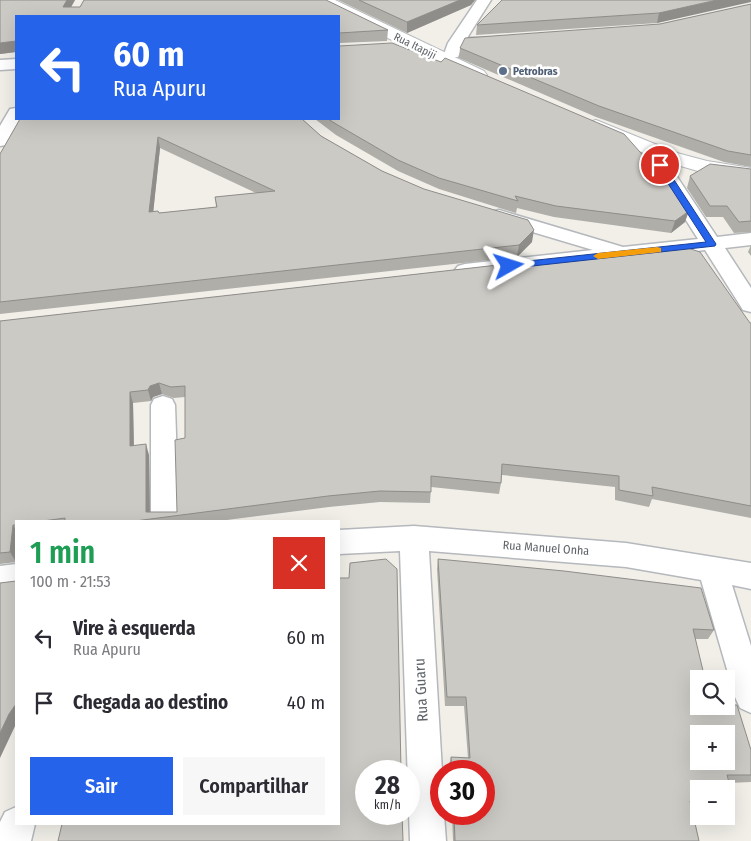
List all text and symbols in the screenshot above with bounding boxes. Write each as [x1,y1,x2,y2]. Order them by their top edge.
street label: Rua Itapiji [392,30,439,62]
text: 60 m [113,33,184,75]
icon: left [30,35,95,100]
marker: Petrobras [497,65,509,77]
place label: Petrobras [513,65,558,78]
text: Rua Apuru [113,75,206,102]
pin [639,144,681,186]
icon: arrive [646,151,674,179]
position arrow [482,239,534,291]
text: 1 min [30,535,95,571]
button: close [273,537,325,589]
street label: Rua Manuel Onha [502,538,590,558]
text: 100 m · 21:53 [30,572,111,591]
text: Vire à esquerda [73,617,195,640]
icon: left [30,624,58,652]
text: 60 m [287,626,325,649]
text: Rua Apuru [73,640,141,659]
street label: Rua Guaru [410,658,432,722]
map controls [690,670,735,825]
button: search [690,670,735,715]
icon: arrive [30,689,58,717]
text: Chegada ao destino [73,691,228,714]
text: 40 m [287,691,325,714]
button: + [690,725,735,770]
button: Sair [30,757,173,815]
button: Compartilhar [183,757,325,815]
speed limit sign: 30 [430,760,495,825]
text: 28 [375,771,400,801]
button: − [690,780,735,825]
text: km/h [374,798,401,812]

